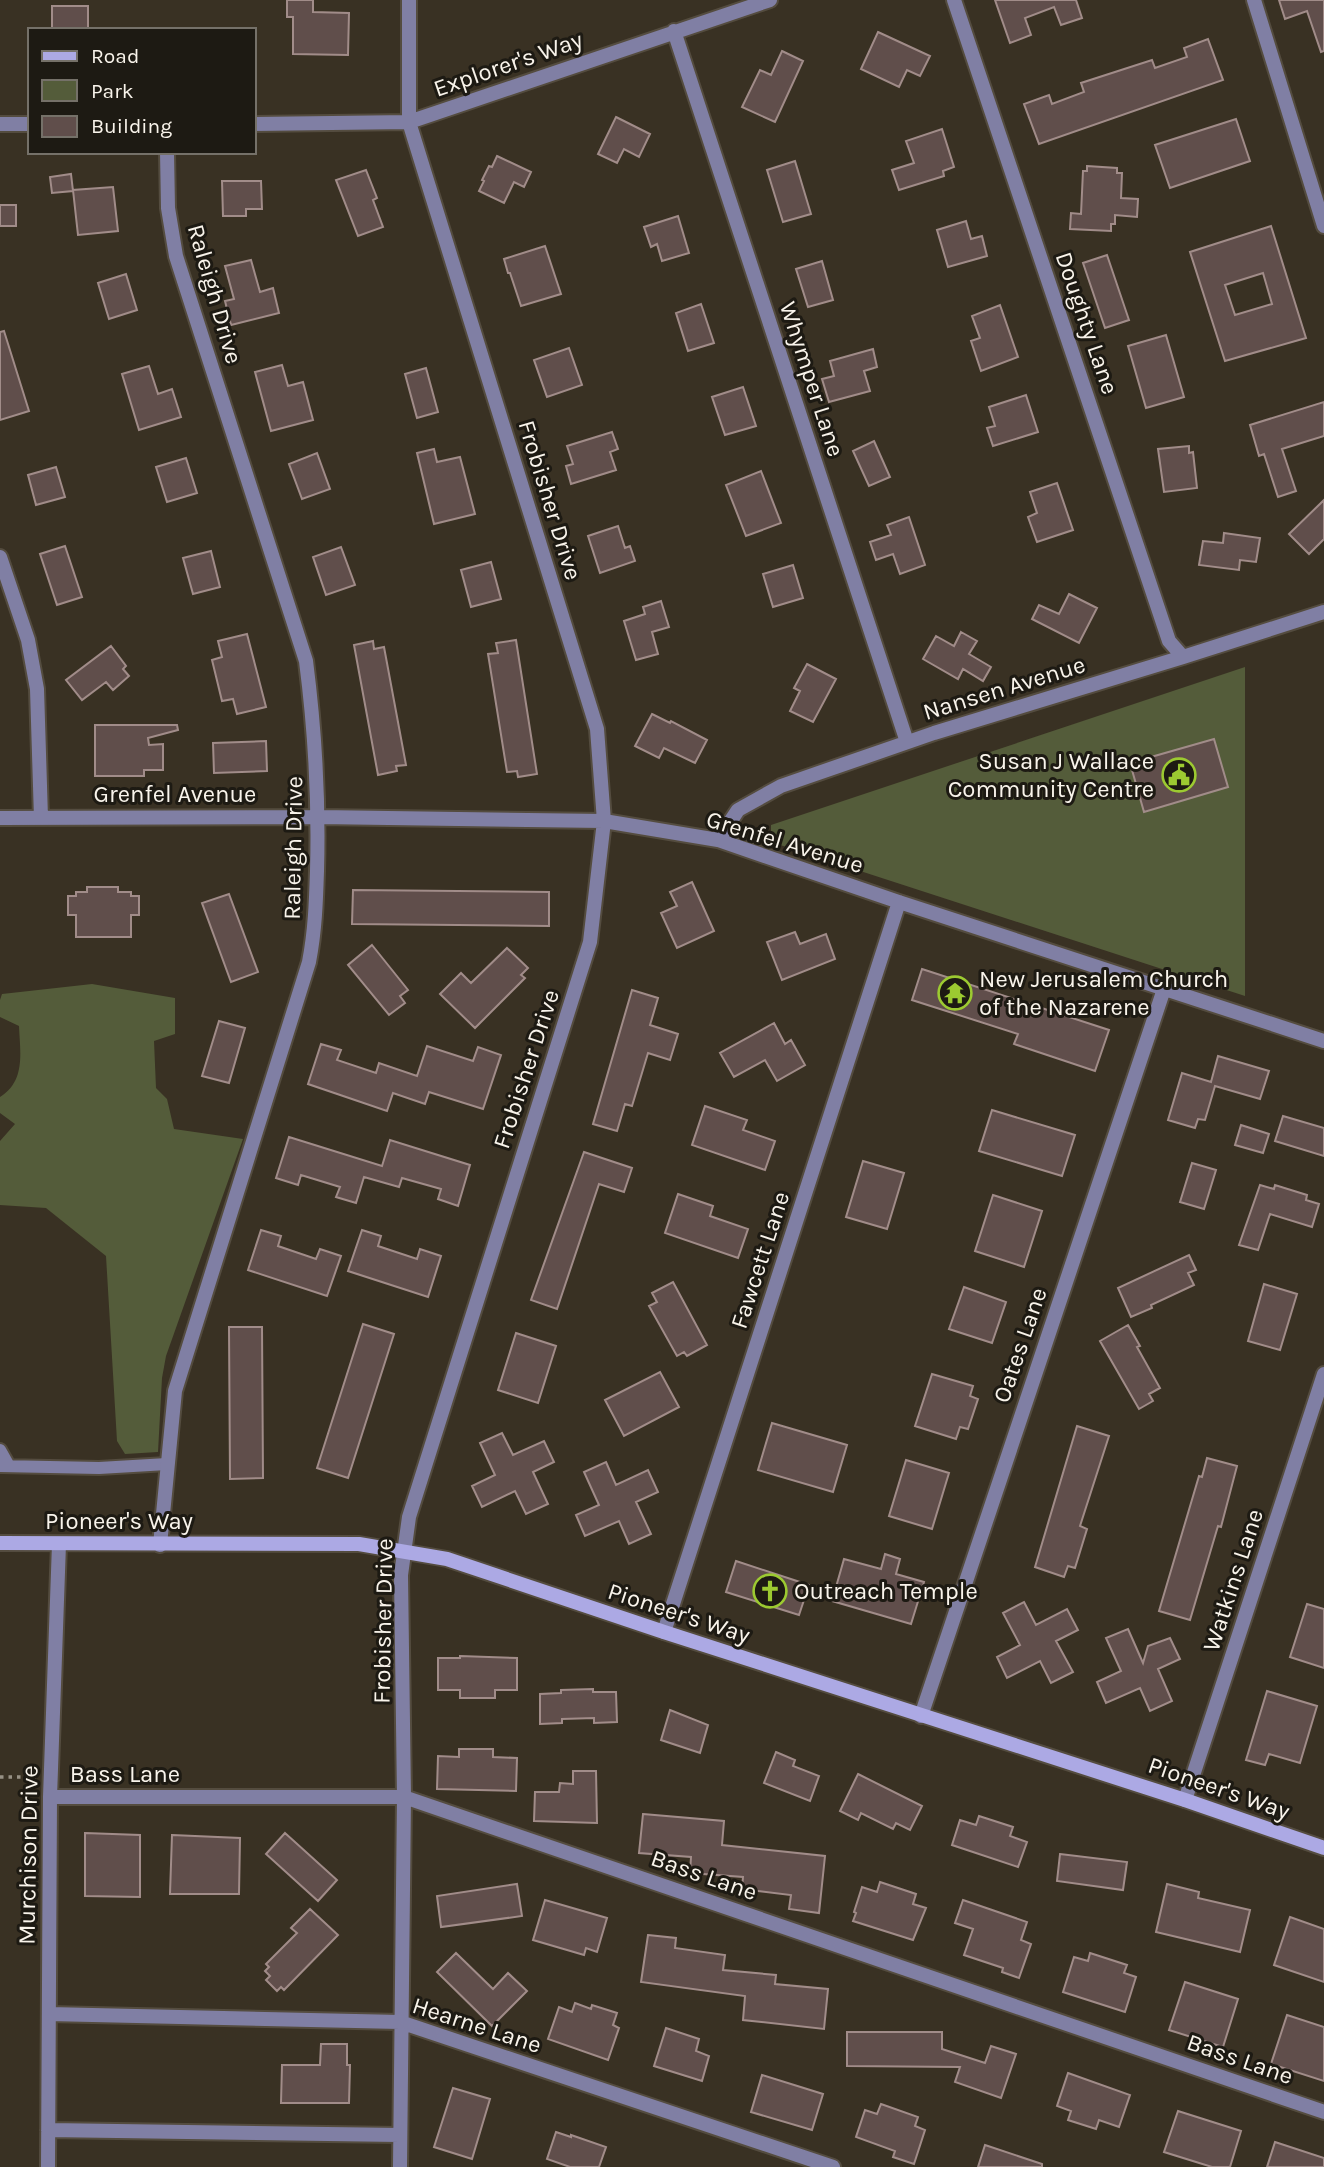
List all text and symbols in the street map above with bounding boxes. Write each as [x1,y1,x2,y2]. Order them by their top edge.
street label: Explorer's Way [430,25,586,103]
legend [28,28,256,154]
text: Road [91,44,139,68]
text: Park [91,79,134,103]
text: Building [91,114,172,138]
street label: Raleigh Drive [182,221,248,367]
street label: Doughty Lane [1050,248,1124,398]
street label: Whymper Lane [774,298,850,460]
street label: Frobisher Drive [512,417,588,583]
street label: Nansen Avenue [919,650,1089,726]
place label: Susan J Wallace Community Centre [948,747,1154,803]
public building icon: Susan J Wallace Community Centre [1160,756,1198,794]
street label: Raleigh Drive [278,776,308,920]
street label: Grenfel Avenue [94,780,256,808]
street label: Grenfel Avenue [703,805,867,879]
place label: New Jerusalem Church of the Nazarene [979,965,1228,1021]
temple icon: New Jerusalem Church of the Nazarene [936,974,974,1012]
street label: Frobisher Drive [487,986,565,1152]
street label: Fawcett Lane [725,1188,795,1332]
street label: Oates Lane [987,1284,1053,1406]
street label: Watkins Lane [1197,1505,1269,1655]
street label: Pioneer's Way [45,1507,193,1535]
street label: Frobisher Drive [368,1538,398,1704]
church icon: Outreach Temple [751,1572,789,1610]
street label: Pioneer's Way [604,1577,754,1649]
place label: Outreach Temple [794,1577,978,1605]
street label: Pioneer's Way [1144,1751,1294,1825]
street label: Bass Lane [70,1760,180,1788]
street label: Murchison Drive [12,1765,44,1945]
street label: Bass Lane [647,1844,761,1906]
street label: Hearne Lane [409,1991,545,2059]
street label: Bass Lane [1183,2028,1297,2090]

